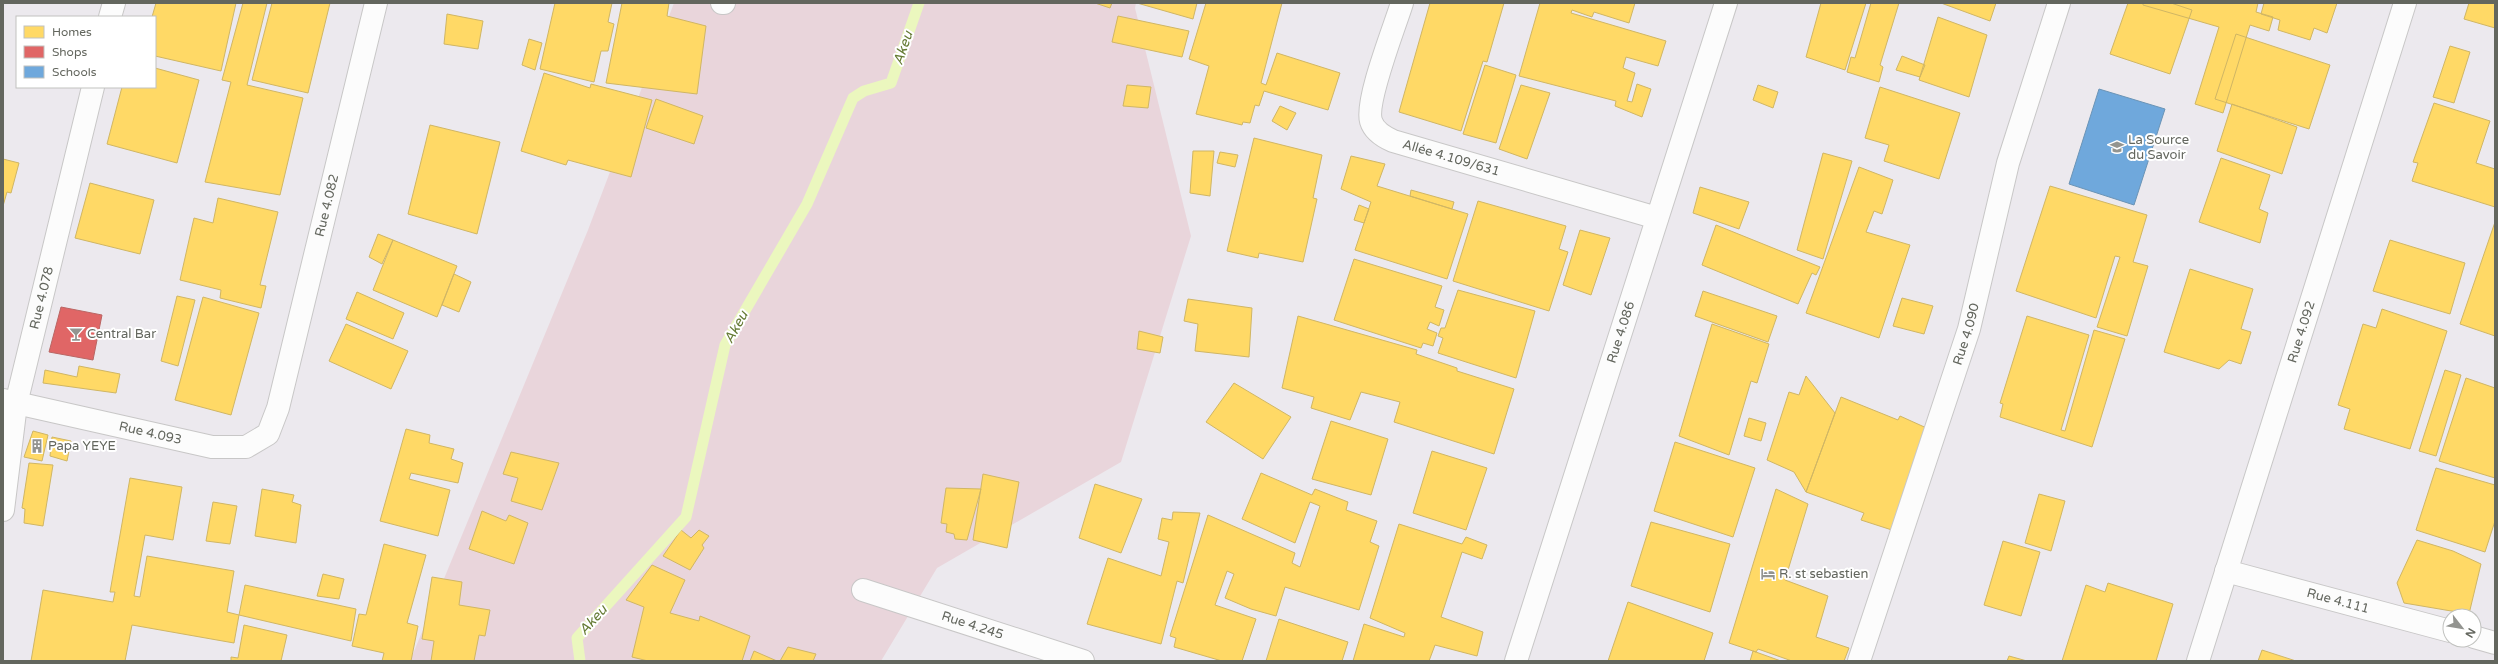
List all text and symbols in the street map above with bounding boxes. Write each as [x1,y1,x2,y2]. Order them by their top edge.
legend [16,16,156,88]
text: Homes [52,25,92,39]
water label: Akeu [889,28,917,67]
text: Shops [52,45,87,59]
text: Schools [52,65,97,79]
place label: La Source du Savoir [2128,132,2189,163]
street label: Allée 4.109/631 [1401,136,1502,180]
school or university icon: La Source du Savoir [2109,139,2125,155]
street label: Rue 4.082 [312,172,342,238]
street label: Rue 4.078 [26,265,57,331]
street label: Rue 4.086 [1604,299,1638,365]
street label: Rue 4.092 [2284,299,2319,365]
street label: Rue 4.090 [1950,302,1983,367]
water label: Akeu [720,307,752,346]
bar icon: Central Bar [68,326,84,342]
place label: Central Bar [87,326,156,342]
street label: Rue 4.093 [117,418,183,448]
building icon: Papa YEYE [29,438,45,454]
place label: Papa YEYE [48,438,116,454]
hotel icon: R. st sebastien [1760,566,1776,582]
place label: R. st sebastien [1779,566,1868,582]
street label: Rue 4.111 [2305,585,2371,617]
water label: Akeu [575,600,612,638]
street label: Rue 4.245 [940,608,1005,643]
north arrow [2442,608,2482,648]
text: N [2462,626,2478,640]

